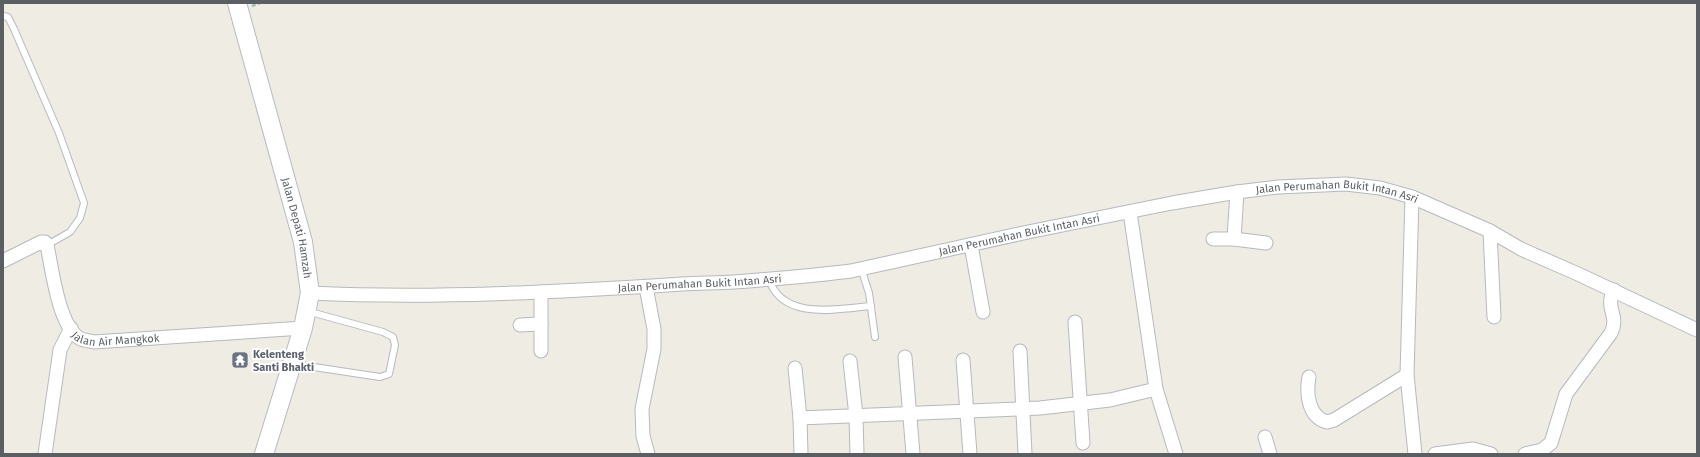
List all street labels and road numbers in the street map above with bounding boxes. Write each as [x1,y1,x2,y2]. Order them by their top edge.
street label: Jalan Depati Hamzah [279,176,314,279]
street label: Jalan Perumahan Bukit Intan Asri [1255,177,1420,205]
street label: Jalan Perumahan Bukit Intan Asri [937,211,1101,258]
street label: Jalan Perumahan Bukit Intan Asri [617,272,782,294]
street label: Jalan Air Mangkok [69,328,160,349]

